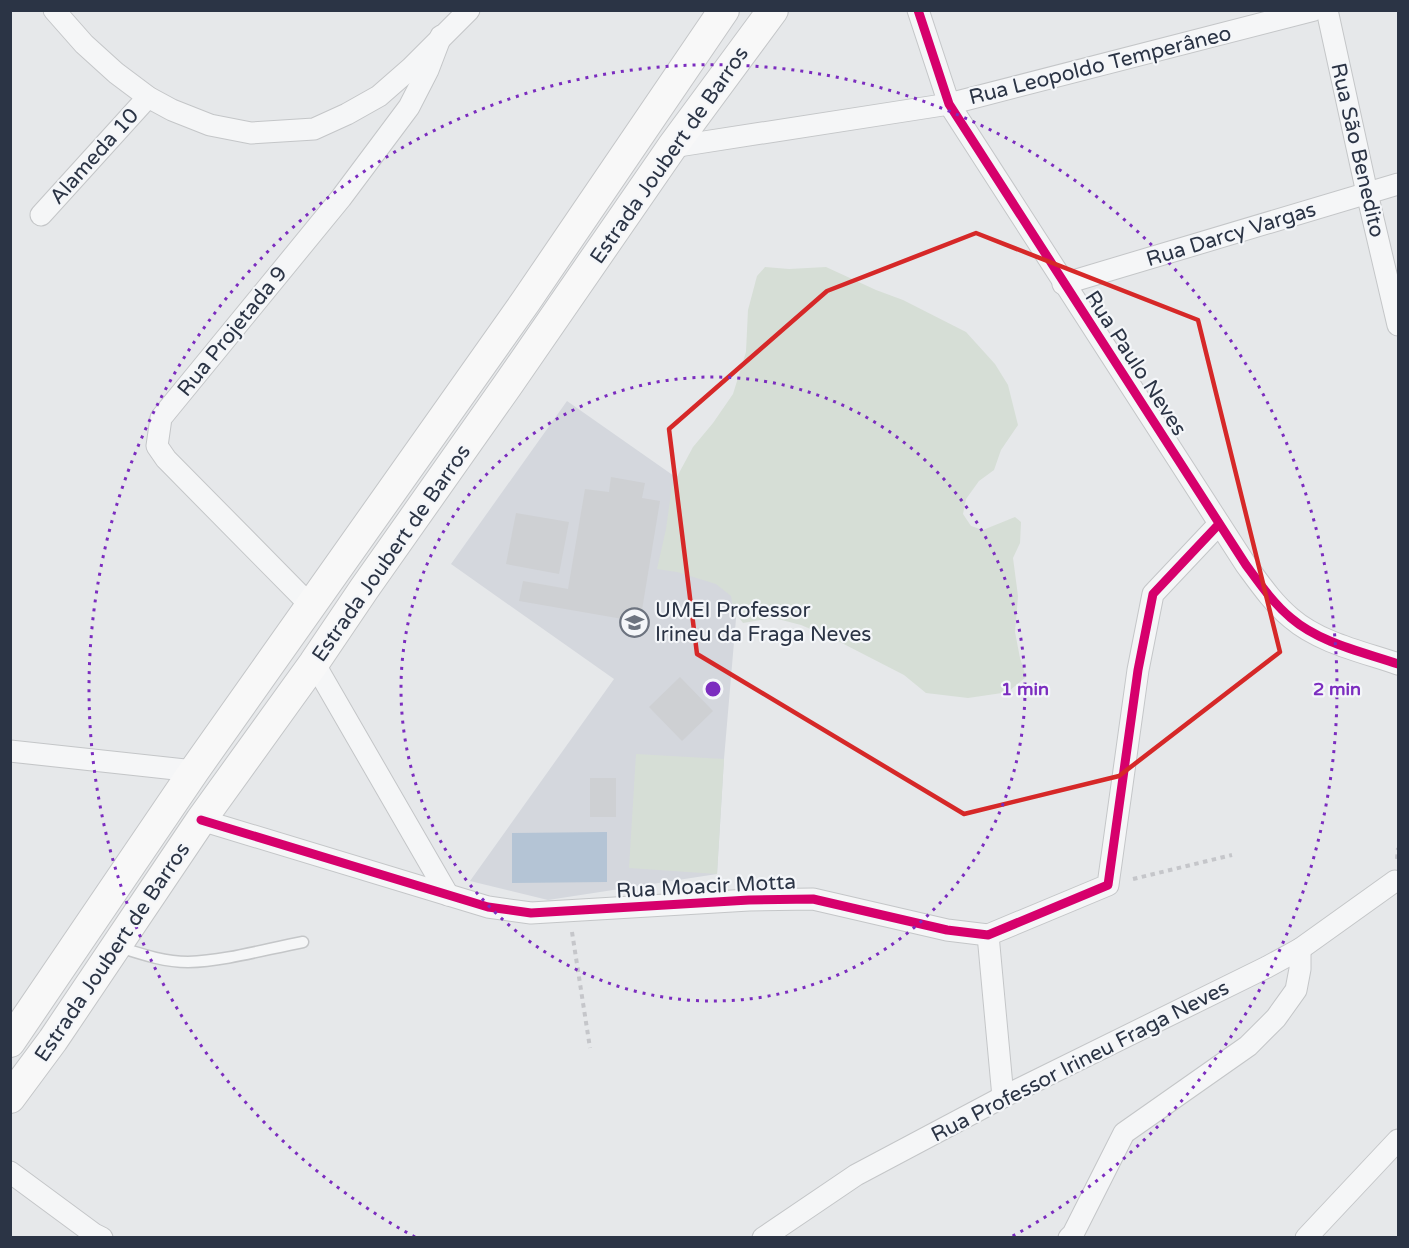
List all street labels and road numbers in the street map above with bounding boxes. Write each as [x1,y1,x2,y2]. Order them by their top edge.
street label: Rua Leopoldo Temperâneo [966,21,1234,110]
street label: Estrada Joubert de Barros [585,42,754,269]
street label: Rua São Benedito [1325,61,1390,240]
street label: Alameda 10 [45,103,144,210]
street label: Rua Darcy Vargas [1143,197,1319,272]
street label: Rua Projetada 9 [172,261,293,401]
street label: Rua Paulo Neves [1079,286,1192,440]
street label: Estrada Joubert de Barros [307,440,476,667]
street label: Estrada Joubert de Barros [30,838,195,1067]
street label: Rua Moacir Motta [615,869,797,904]
street label: Rua Professor Irineu Fraga Neves [927,975,1233,1148]

